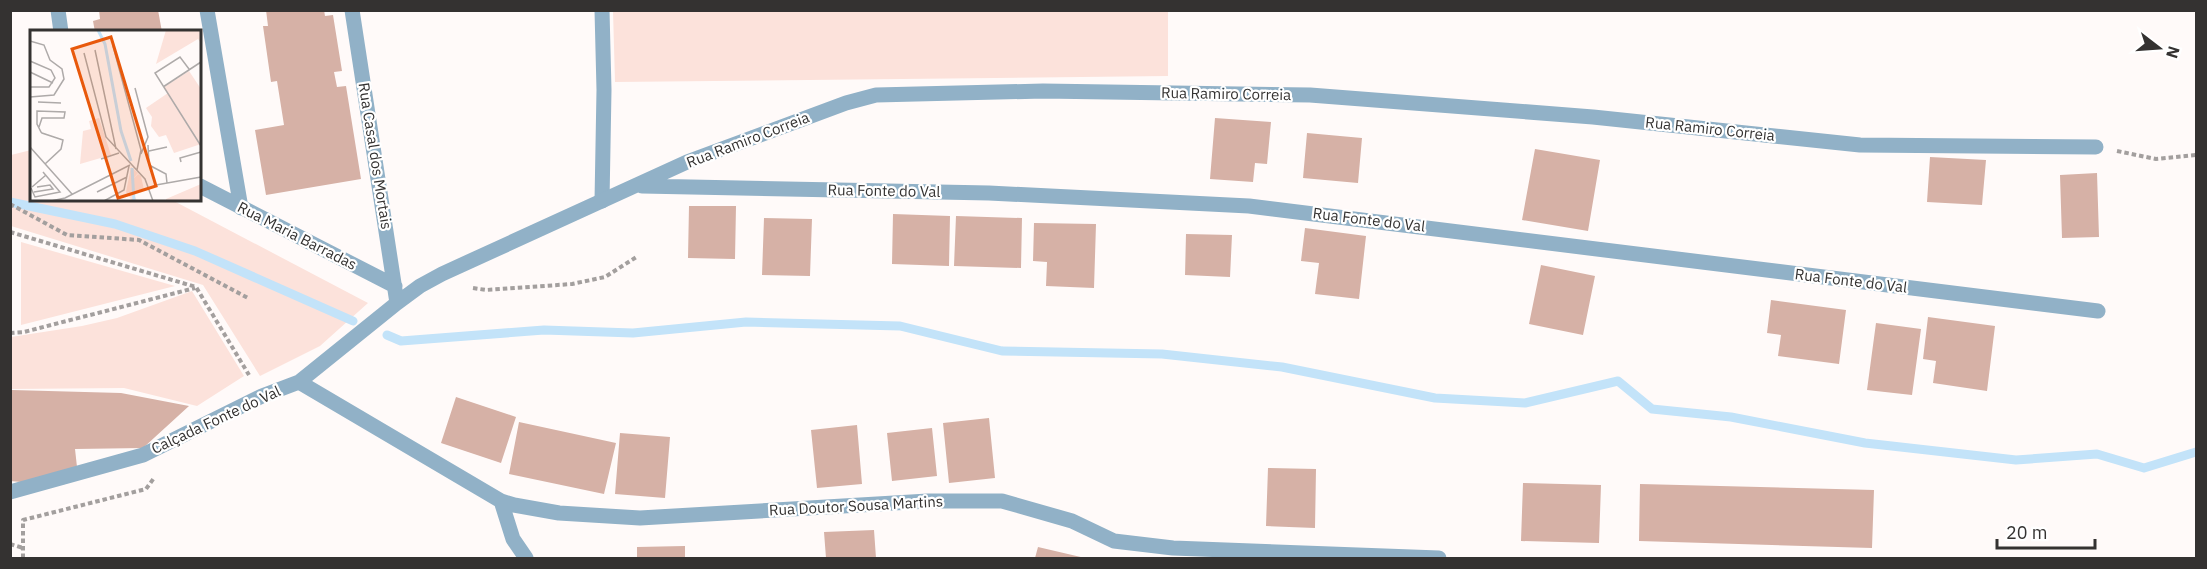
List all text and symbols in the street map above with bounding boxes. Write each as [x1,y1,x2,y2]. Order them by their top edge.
north arrow [2129,18,2189,78]
inset map [30,30,201,201]
text: N [2162,44,2185,61]
street label: Rua Casal dos Mortais [355,81,396,231]
street label: Rua Ramiro Correia [1161,83,1291,104]
street label: Rua Ramiro Correia [684,107,812,172]
street label: Rua Ramiro Correia [1644,112,1776,145]
street label: Rua Fonte do Val [827,180,941,201]
street label: Rua Maria Barradas [234,197,360,274]
street label: Rua Fonte do Val [1312,203,1426,236]
street label: Rua Fonte do Val [1794,264,1908,297]
street label: Calçada Fonte do Val [148,381,283,458]
street label: Rua Doutor Sousa Martins [768,491,944,520]
scale bar [1997,512,2094,550]
text: 20 m [2006,521,2048,544]

